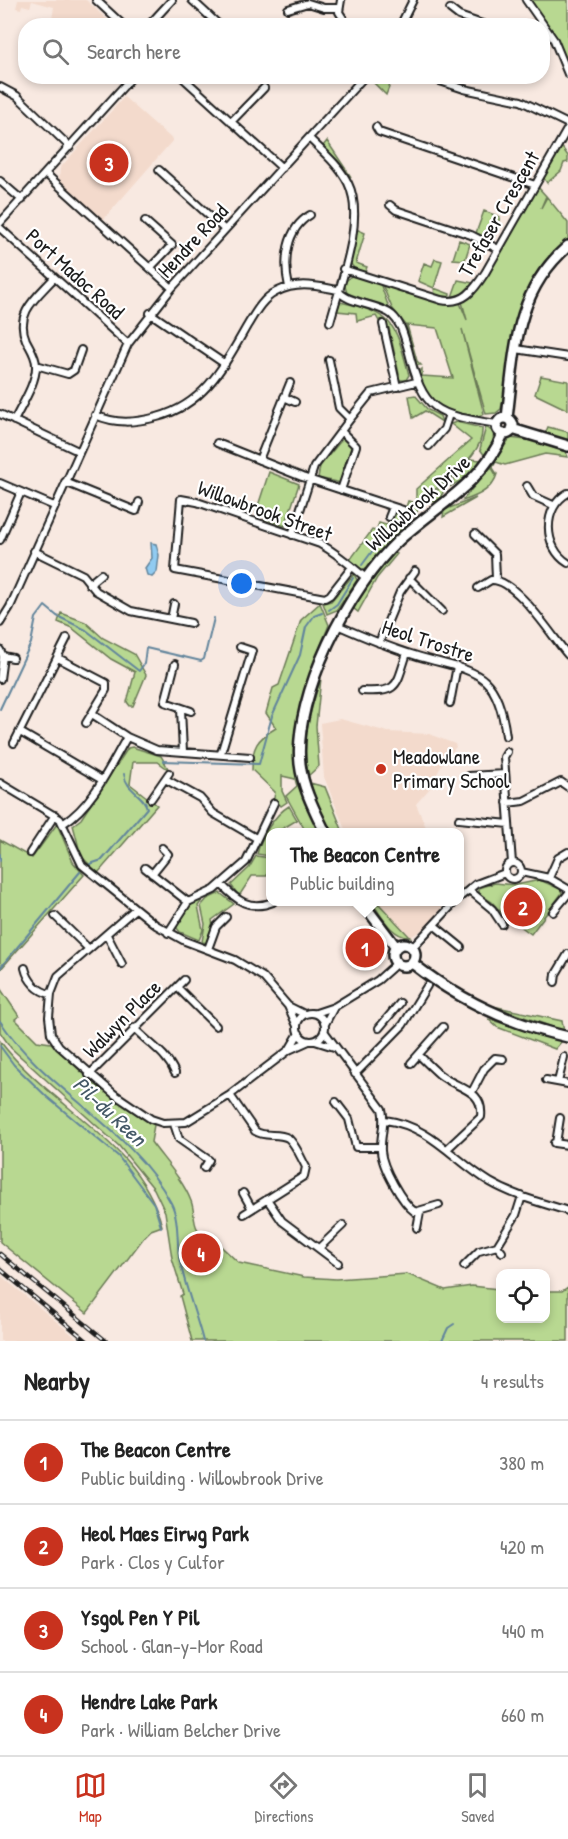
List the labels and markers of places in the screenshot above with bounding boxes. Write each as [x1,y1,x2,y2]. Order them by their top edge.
pin: 3 [90,140,128,186]
place label: Meadowlane Primary School [393,742,510,795]
marker: Meadowlane Primary School [374,762,388,776]
pin: 2 [504,884,542,930]
pin: 1 [346,926,385,970]
pin: 4 [182,1230,220,1276]

